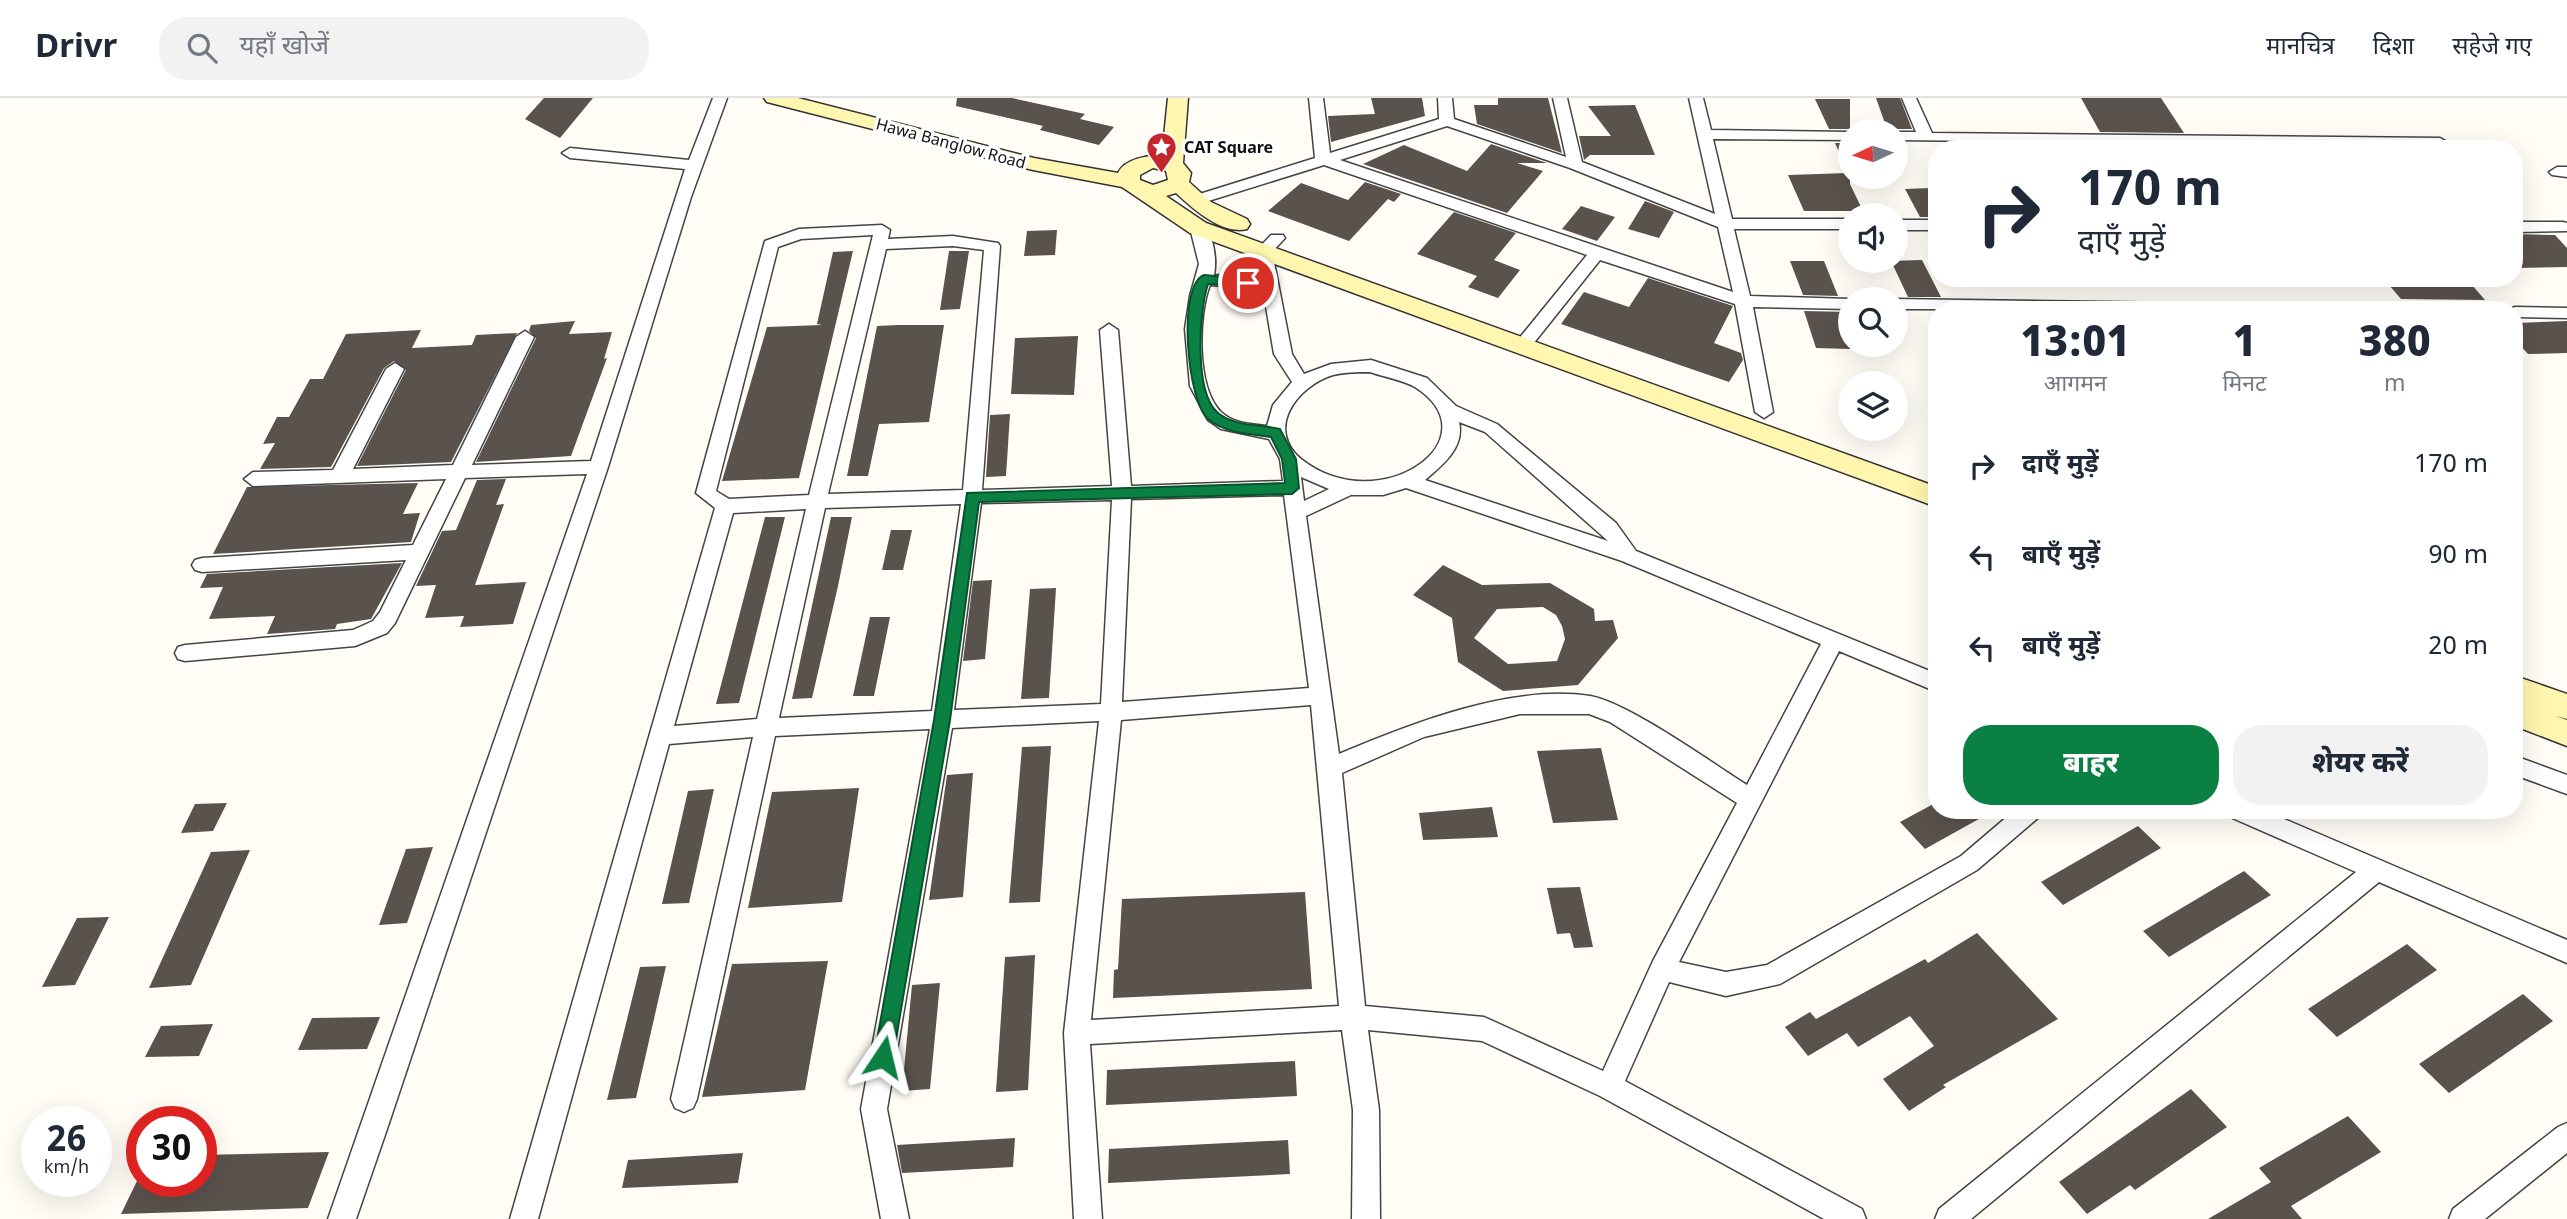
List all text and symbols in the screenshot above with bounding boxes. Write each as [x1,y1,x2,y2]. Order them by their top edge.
search box [159,17,649,80]
text: Drivr [35,27,117,70]
icon: search [183,29,221,67]
text: यहाँ खोजें [239,31,329,65]
text: मानचित्र [2266,32,2335,64]
text: दिशा [2373,32,2414,64]
text: सहेजे गए [2452,32,2532,64]
street label: Hawa Banglow Road [873,115,1028,176]
north arrow [1838,119,1908,189]
map controls [1838,119,1908,441]
place icon: CAT Square [1144,130,1178,174]
place label: CAT Square [1184,139,1273,160]
text: 170 m [2078,161,2222,225]
icon: right [1963,168,2054,259]
button: sound [1838,203,1908,273]
text: दाएँ मुड़ें [2078,223,2166,265]
pin [1218,253,1278,313]
icon: arrive [1229,264,1267,302]
button: search [1838,287,1908,357]
text: 13:01 [2020,318,2130,373]
text: 1 [2233,318,2257,373]
text: 380 [2359,318,2431,373]
text: आगमन [2044,370,2107,400]
text: मिनट [2223,370,2267,400]
text: m [2384,370,2406,400]
button: layers [1838,371,1908,441]
icon: right [1963,447,2001,485]
text: दाएँ मुड़ें [2022,449,2099,483]
text: 170 m [2414,449,2488,483]
icon: left [1963,538,2001,576]
text: बाएँ मुड़ें [2022,540,2100,574]
text: 90 m [2428,540,2488,574]
icon: left [1963,629,2001,667]
text: बाएँ मुड़ें [2022,631,2100,665]
text: 20 m [2428,631,2488,665]
button: बाहर [1963,725,2219,805]
button: शेयर करें [2233,725,2488,805]
position arrow [846,1020,920,1094]
speed limit sign: 30 [126,1106,217,1197]
text: 26 [47,1120,86,1165]
text: km/h [44,1157,89,1180]

